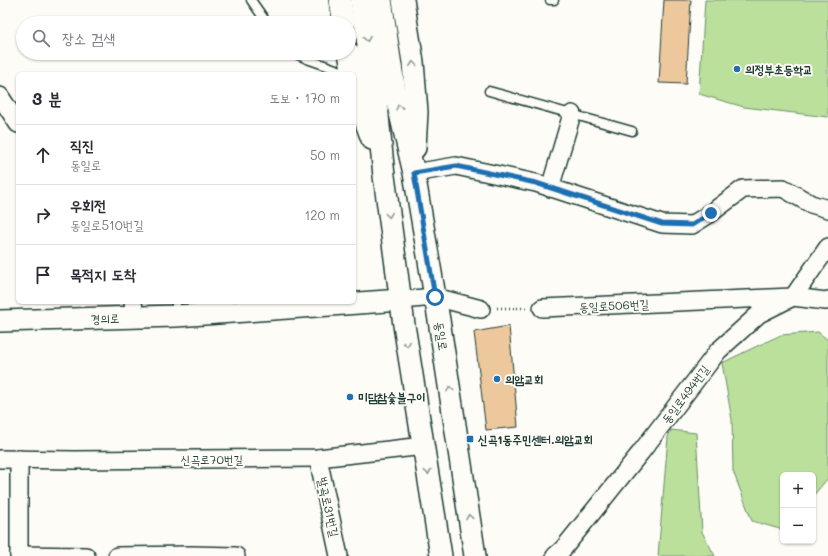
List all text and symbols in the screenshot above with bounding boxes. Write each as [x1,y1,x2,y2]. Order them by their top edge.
search box [16,16,356,60]
icon: search [30,27,52,49]
text: 장소 검색 [62,28,115,48]
one-way arrow [362,35,371,42]
one-way arrow [409,61,418,67]
place label: 의정부초등학교 [745,61,813,77]
marker: 의정부초등학교 [732,64,742,74]
text: 3 분 [32,87,62,109]
text: 도보 · 170 m [270,89,340,106]
one-way arrow [395,104,403,111]
text: 직진 [70,135,94,155]
icon: ahead [32,144,54,166]
text: 50 m [310,146,340,163]
text: 동일로 [70,156,101,173]
text: 우회전 [70,195,106,215]
icon: right [32,204,54,226]
route end [702,204,720,222]
text: 120 m [304,206,340,223]
one-way arrow [384,212,393,218]
text: 동일로510번길 [70,216,144,233]
icon: arrive [32,264,54,286]
text: 목적지 도착 [70,264,136,284]
route start [426,288,444,306]
street label: 동일로506번길 [579,295,650,315]
street label: 경의로 [90,309,120,327]
street label: 동일로 [432,320,452,352]
one-way arrow [402,341,411,347]
street label: 동일로494번길 [658,361,712,427]
place label: 의암교회 [505,371,544,387]
marker: 의암교회 [492,374,502,384]
one-way arrow [446,386,455,392]
place label: 미담참숯불구이 [358,389,426,405]
marker: 미담참숯불구이 [345,392,355,402]
place label: 신곡1동주민센터.의암교회 [478,431,593,447]
marker: 신곡1동주민센터.의암교회 [465,434,475,444]
street label: 신곡로70번길 [181,451,244,467]
one-way arrow [423,469,432,475]
map controls [780,472,816,544]
button: + [780,472,816,508]
street label: 발곡로31번길 [315,476,343,539]
button: − [780,508,816,544]
one-way arrow [465,514,474,521]

